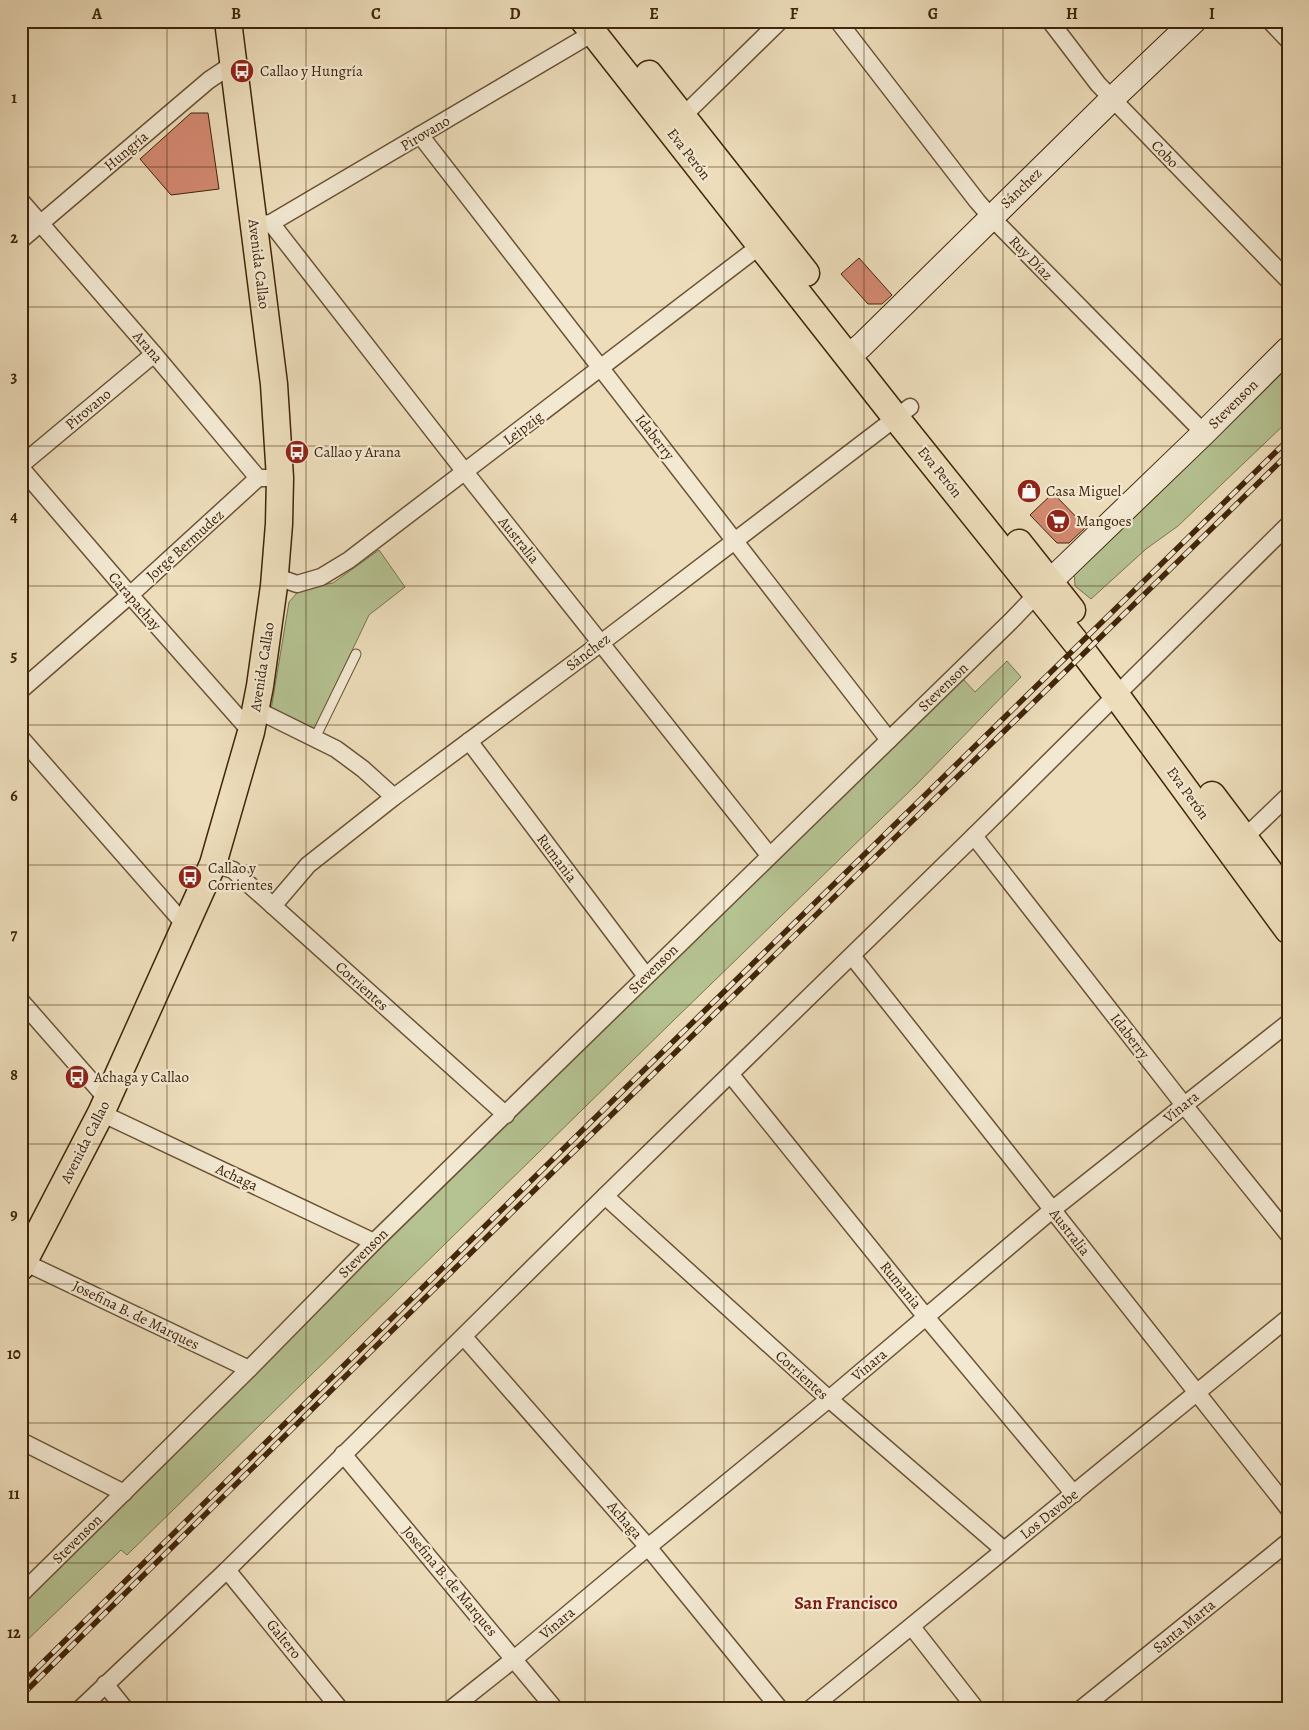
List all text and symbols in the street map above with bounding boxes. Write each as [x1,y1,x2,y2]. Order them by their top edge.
text: A [91,3,103,25]
text: B [231,3,241,25]
text: C [371,3,381,25]
text: D [509,3,521,25]
text: E [649,3,659,25]
text: F [790,3,799,25]
text: G [928,3,938,25]
text: H [1066,3,1078,25]
text: I [1209,3,1215,25]
bus stop icon: Callao y Hungría [229,58,255,84]
place label: Callao y Hungría [260,61,363,81]
text: 1 [11,87,17,109]
street label: Pirovano [397,110,453,156]
street label: Eva Perón [663,124,715,184]
street label: Hungría [100,127,152,175]
street label: Cobo [1147,136,1183,172]
street label: Sánchez [996,163,1046,213]
street label: Avenida Callao [243,217,274,310]
text: 2 [10,227,18,249]
street label: Ruy Díaz [1005,231,1057,285]
street label: Arana [128,326,167,367]
text: 3 [11,366,18,388]
street label: Stevenson [1204,375,1262,433]
street label: Pirovano [61,384,115,434]
street label: Leipzig [499,406,547,450]
street label: Idaberry [631,410,679,464]
bus stop icon: Callao y Arana [284,439,310,465]
place label: Callao y Arana [314,442,401,462]
street label: Eva Perón [913,442,967,502]
shop icon: Casa Miguel [1016,478,1042,504]
place label: Casa Miguel [1046,481,1122,501]
street label: Jorge Bermudez [142,505,228,585]
text: 4 [10,506,18,528]
supermarket icon: Mangoes [1045,508,1071,534]
place label: Mangoes [1076,511,1132,531]
street label: Australia [493,512,544,568]
street label: Carapachay [104,567,166,635]
street label: Avenida Callao [245,621,279,714]
street label: Sánchez [562,629,614,675]
text: 5 [11,645,18,667]
street label: Stevenson [913,658,973,716]
street label: Eva Perón [1162,763,1214,823]
text: 6 [10,785,18,807]
street label: Rumania [532,830,582,886]
place label: Callao y Corrientes [208,858,273,895]
bus stop icon: Callao y Corrientes [177,864,203,890]
text: 7 [11,924,18,946]
street label: Stevenson [624,940,682,998]
street label: Corrientes [331,957,393,1015]
street label: Idaberry [1106,1009,1154,1063]
text: 8 [10,1064,18,1086]
bus stop icon: Achaga y Callao [64,1064,90,1090]
place label: Achaga y Callao [93,1067,189,1087]
street label: Vinara [1158,1086,1203,1128]
street label: Avenida Callao [55,1097,114,1188]
street label: Achaga [212,1158,261,1195]
street label: Australia [1045,1203,1095,1260]
text: 9 [10,1204,18,1226]
street label: Stevenson [334,1224,392,1282]
street label: Rumania [876,1257,926,1313]
street label: Josefina B. de Marques [69,1276,203,1354]
text: 10 [7,1343,21,1365]
street label: Vinara [846,1344,891,1386]
street label: Corrientes [771,1346,833,1404]
text: 11 [8,1483,20,1505]
street label: Los Davobe [1016,1484,1083,1544]
street label: Achaga [602,1496,647,1543]
street label: Stevenson [48,1510,106,1568]
street label: Josefina B. de Marques [398,1521,502,1641]
district label: San Francisco [794,1591,898,1615]
street label: Santa Marta [1149,1595,1219,1657]
street label: Vinara [534,1602,579,1644]
street label: Galtero [262,1615,306,1663]
text: 12 [7,1622,21,1644]

